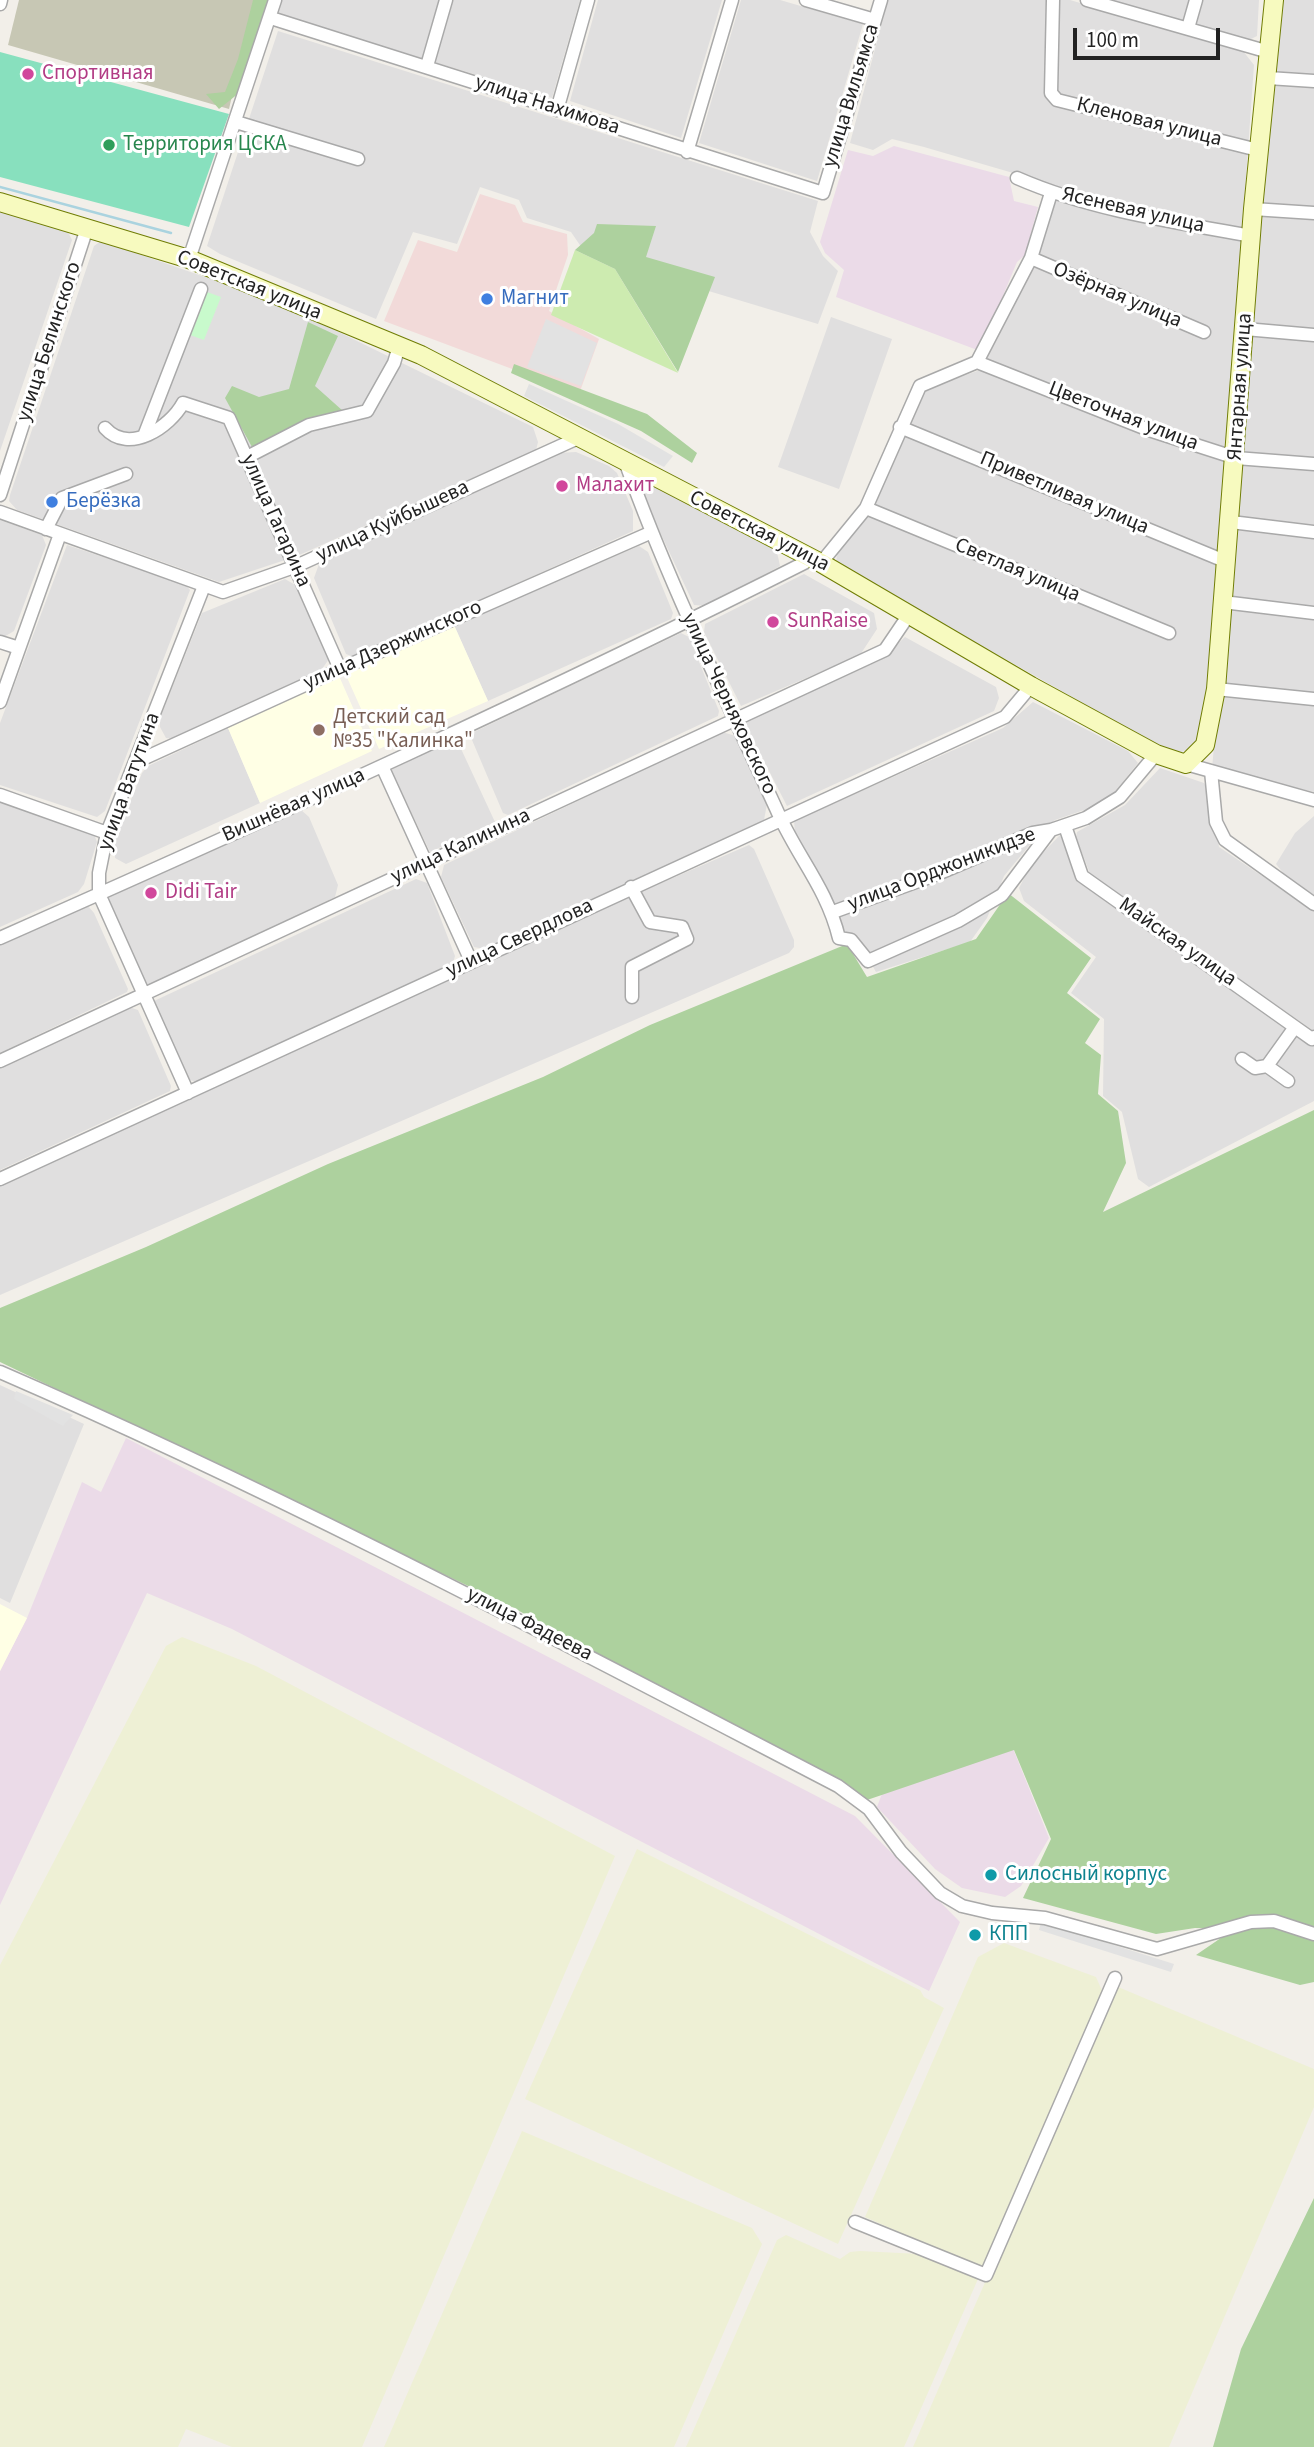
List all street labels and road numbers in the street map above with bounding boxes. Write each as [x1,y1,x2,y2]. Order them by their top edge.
street label: улица Вильямса [818,21,886,171]
street label: улица Нахимова [471,71,623,141]
street label: Кленовая улица [1074,93,1224,153]
street label: Ясеневая улица [1059,182,1207,240]
street label: Советская улица [173,245,325,327]
street label: Озёрная улица [1049,257,1185,335]
street label: улица Белинского [12,259,88,425]
street label: Янтарная улица [1223,312,1259,462]
street label: Цветочная улица [1045,377,1201,457]
street label: Приветливая улица [976,447,1152,541]
street label: улица Гагарина [234,451,316,591]
street label: улица Куйбышева [313,476,473,568]
street label: Советская улица [685,486,833,578]
street label: Светлая улица [951,533,1083,609]
street label: улица Дзержинского [300,595,486,697]
street label: улица Черняховского [675,609,781,799]
street label: улица Ватутина [93,709,167,855]
street label: Вишнёвая улица [219,763,369,849]
street label: улица Калинина [387,804,535,890]
street label: улица Орджоникидзе [845,823,1039,917]
street label: Майская улица [1113,893,1241,993]
street label: улица Свердлова [442,894,598,984]
street label: улица Фадеева [462,1582,596,1668]

